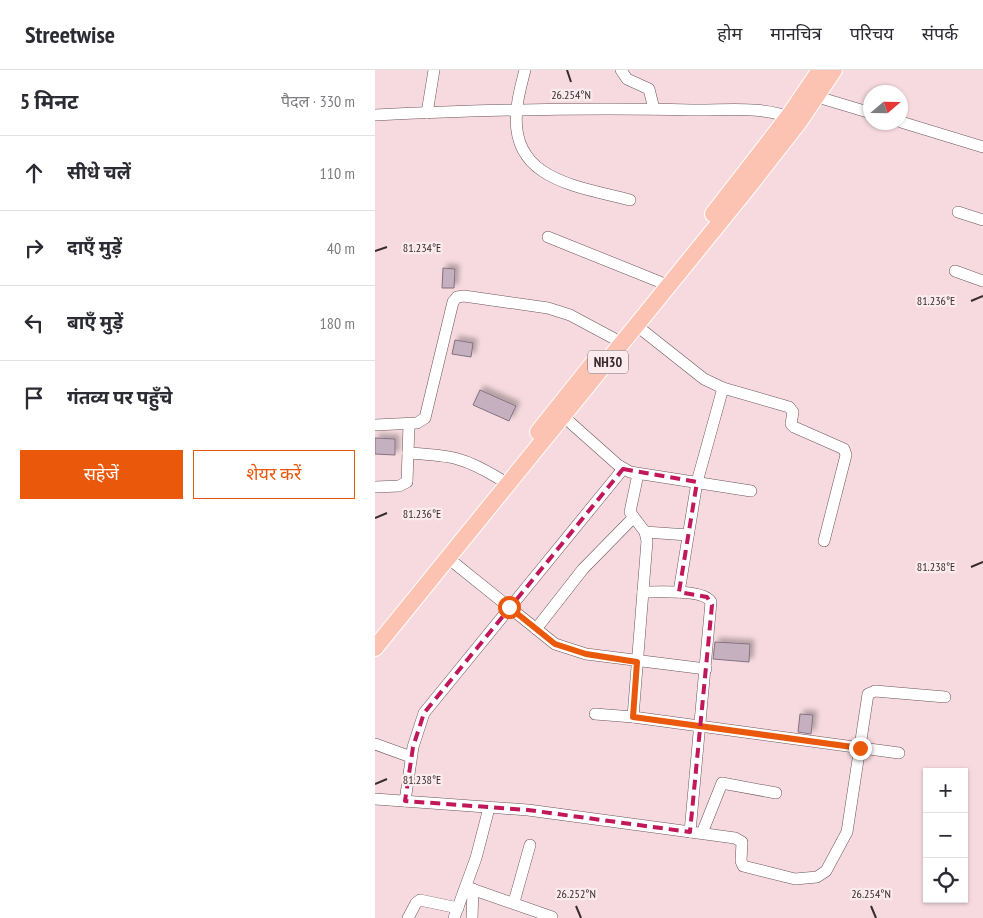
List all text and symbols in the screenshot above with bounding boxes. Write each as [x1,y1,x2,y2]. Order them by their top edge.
text: Streetwise [25,19,115,50]
text: होम [717,22,742,45]
text: मानचित्र [770,22,822,45]
text: परिचय [850,22,894,45]
text: संपर्क [922,22,958,45]
north arrow [863,85,908,130]
text: 26.254°N [551,87,591,102]
text: 5 मिनट [20,88,78,115]
text: पैदल · 330 m [281,91,355,111]
icon: ahead [20,159,48,187]
text: सीधे चलें [67,160,131,184]
text: 110 m [320,163,355,183]
icon: right [20,234,48,262]
text: दाएँ मुड़ें [67,235,122,259]
text: 40 m [327,238,355,258]
text: 81.234°E [403,240,441,255]
text: 81.236°E [917,293,955,308]
icon: left [20,309,48,337]
text: बाएँ मुड़ें [67,310,123,334]
text: 180 m [320,313,355,333]
road number: NH30 [588,350,628,374]
icon: arrive [20,384,48,412]
text: गंतव्य पर पहुँचे [67,385,172,409]
button: सहेजें [20,450,183,499]
button: शेयर करें [193,450,355,499]
text: 81.236°E [403,506,441,521]
text: 81.238°E [917,559,955,574]
route start [498,596,521,619]
route end [849,737,872,760]
map controls [923,768,968,903]
button: + [923,768,968,813]
text: 81.238°E [403,772,441,787]
button: − [923,813,968,858]
button: locate [923,858,968,903]
text: 26.252°N [556,886,596,901]
text: 26.254°N [851,886,891,901]

